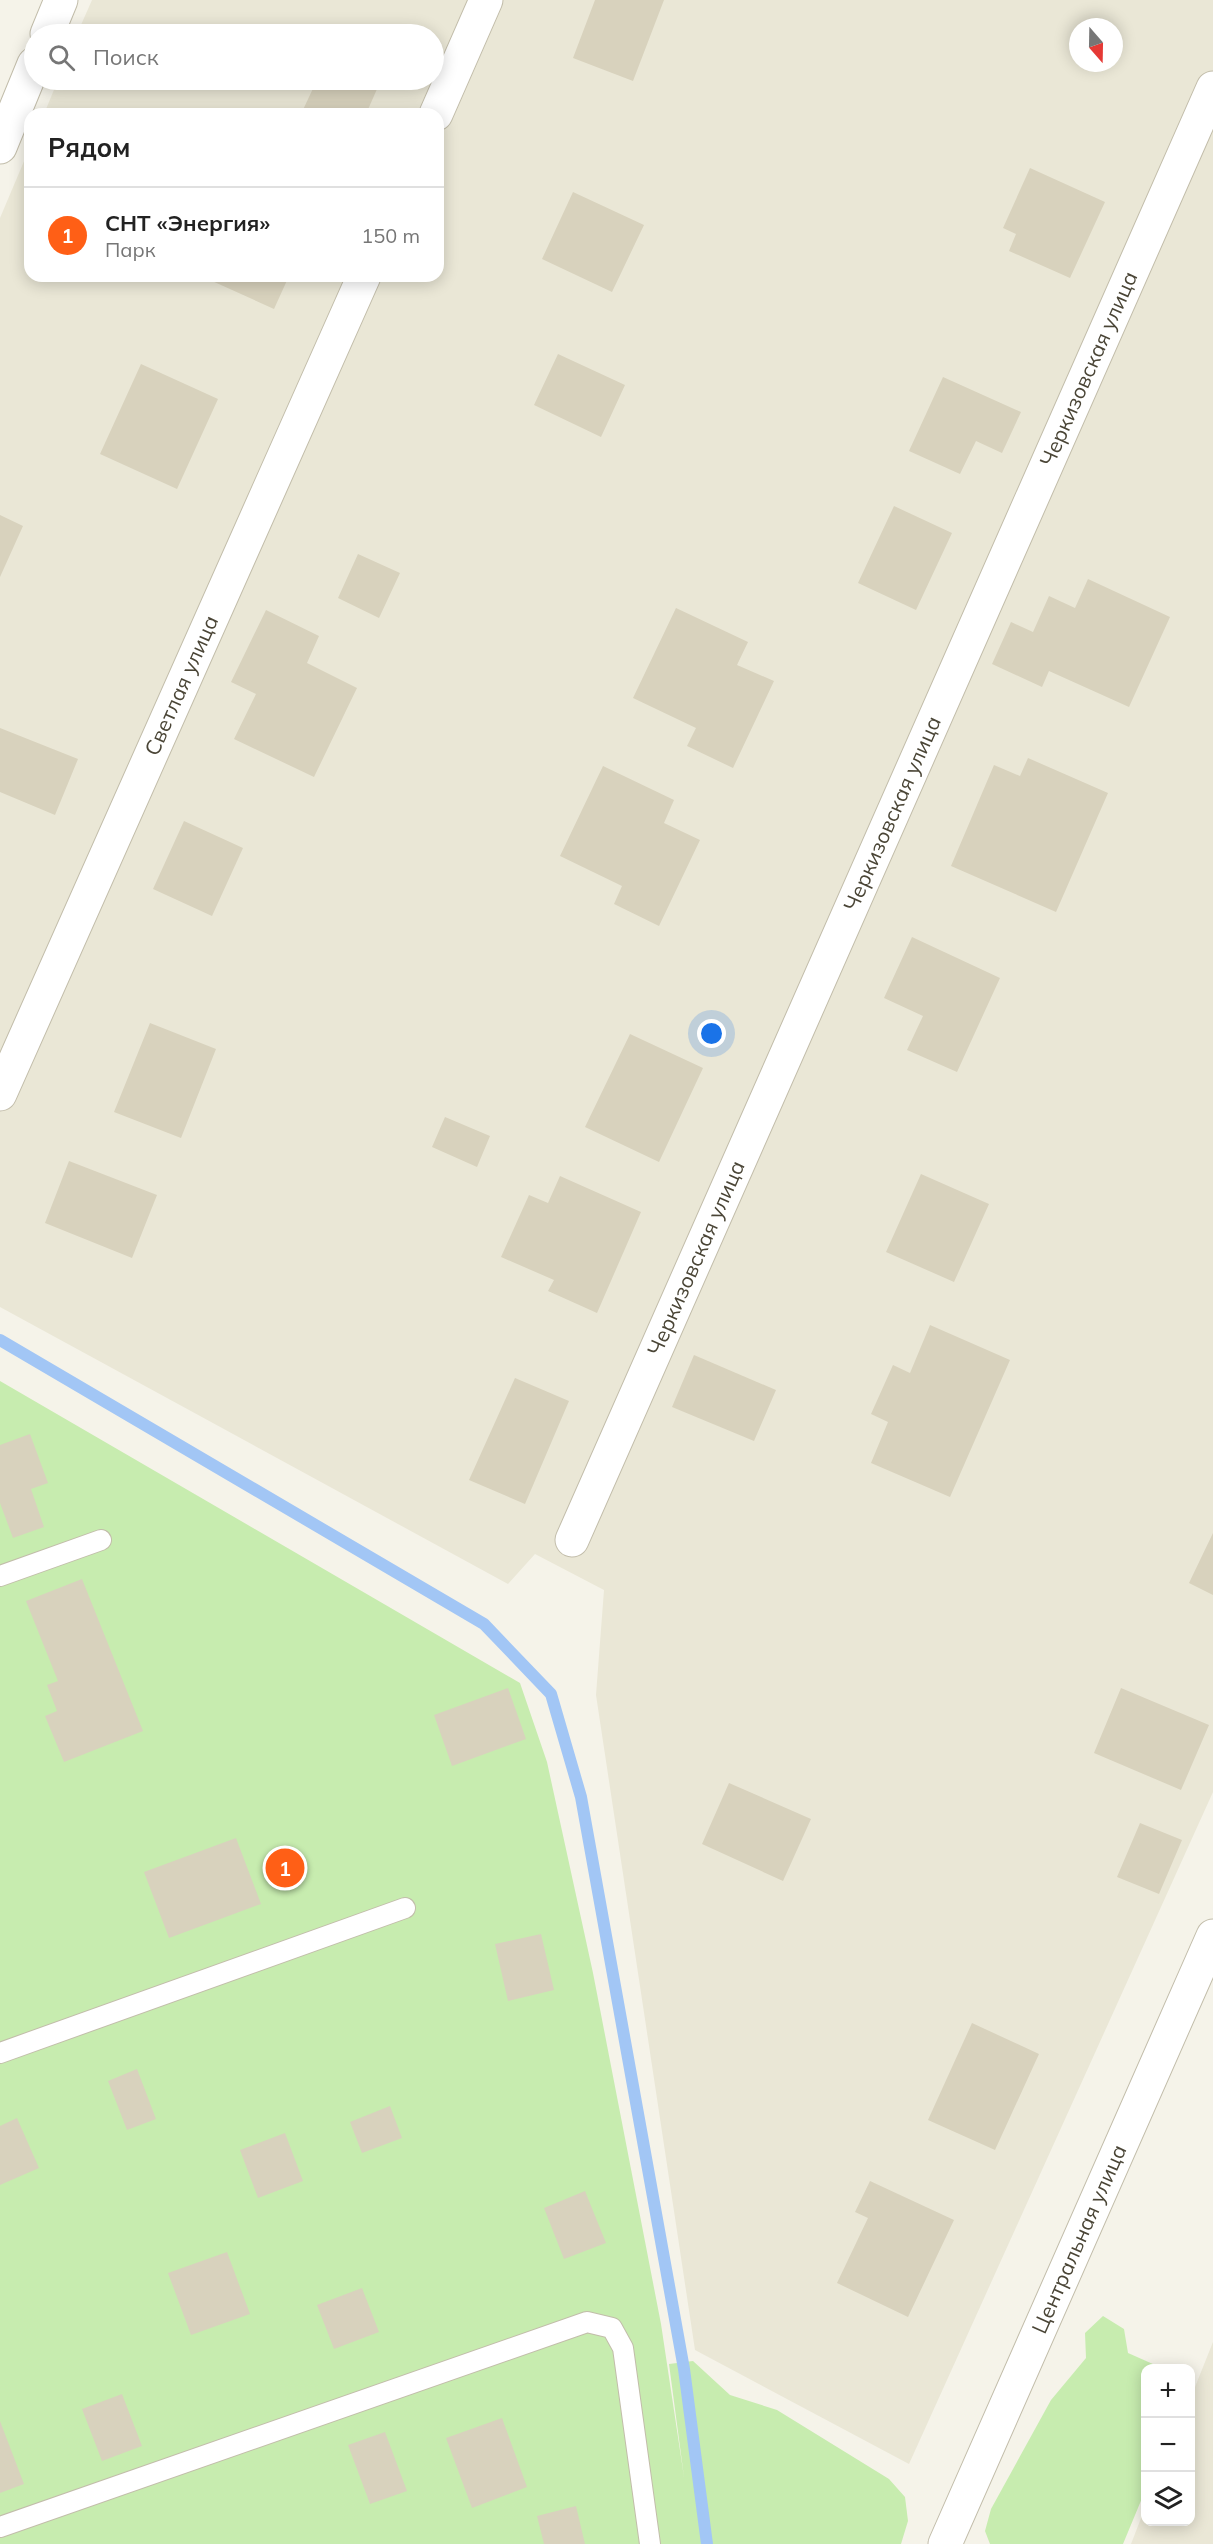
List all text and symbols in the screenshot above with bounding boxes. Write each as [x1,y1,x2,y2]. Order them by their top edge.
north arrow [1069,18,1123,72]
search box [24,24,444,90]
icon: search [45,41,78,74]
text: Поиск [93,43,159,71]
text: Рядом [48,131,131,164]
text: СНТ «Энергия» [105,209,270,237]
text: 1 [62,223,74,248]
text: 150 m [361,223,420,248]
text: Парк [105,237,155,262]
street label: Черкизовская улица [1034,267,1142,470]
street label: Светлая улица [138,611,223,759]
street label: Черкизовская улица [837,712,946,915]
your location [697,1019,726,1048]
street label: Черкизовская улица [641,1156,750,1359]
pin: 1 [266,1846,304,1890]
street label: Центральная улица [1025,2140,1131,2337]
map controls [1141,2364,1195,2526]
button: + [1141,2364,1195,2418]
button: − [1141,2418,1195,2472]
button: layers [1141,2472,1195,2526]

